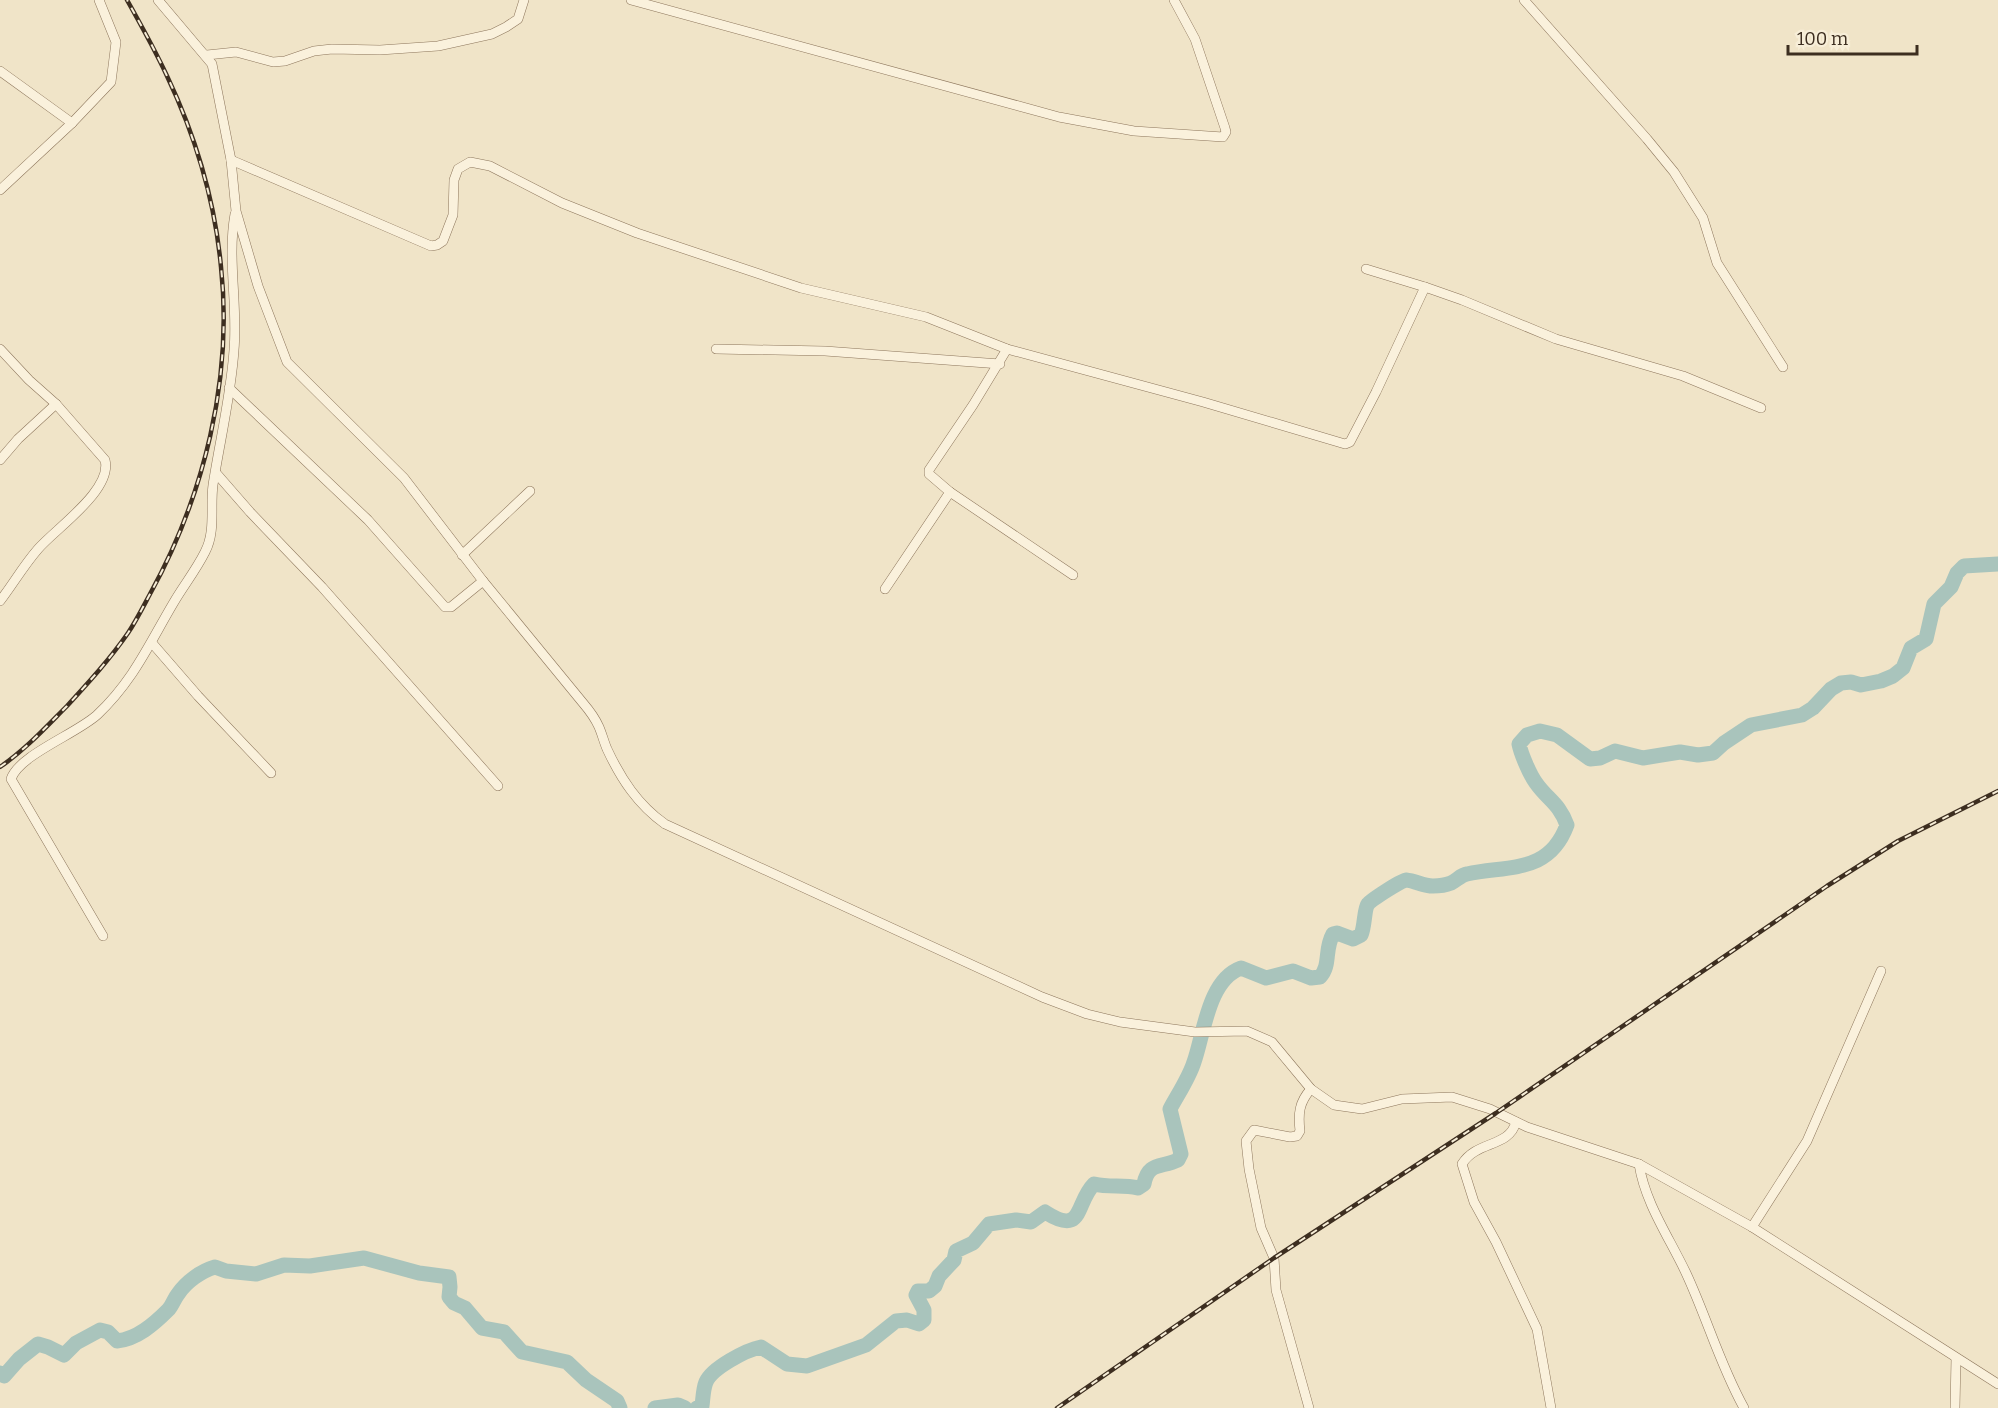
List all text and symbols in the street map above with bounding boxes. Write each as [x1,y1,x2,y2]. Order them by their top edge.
scale bar [1788,18,1917,56]
text: 100 m [1797,28,1848,50]

